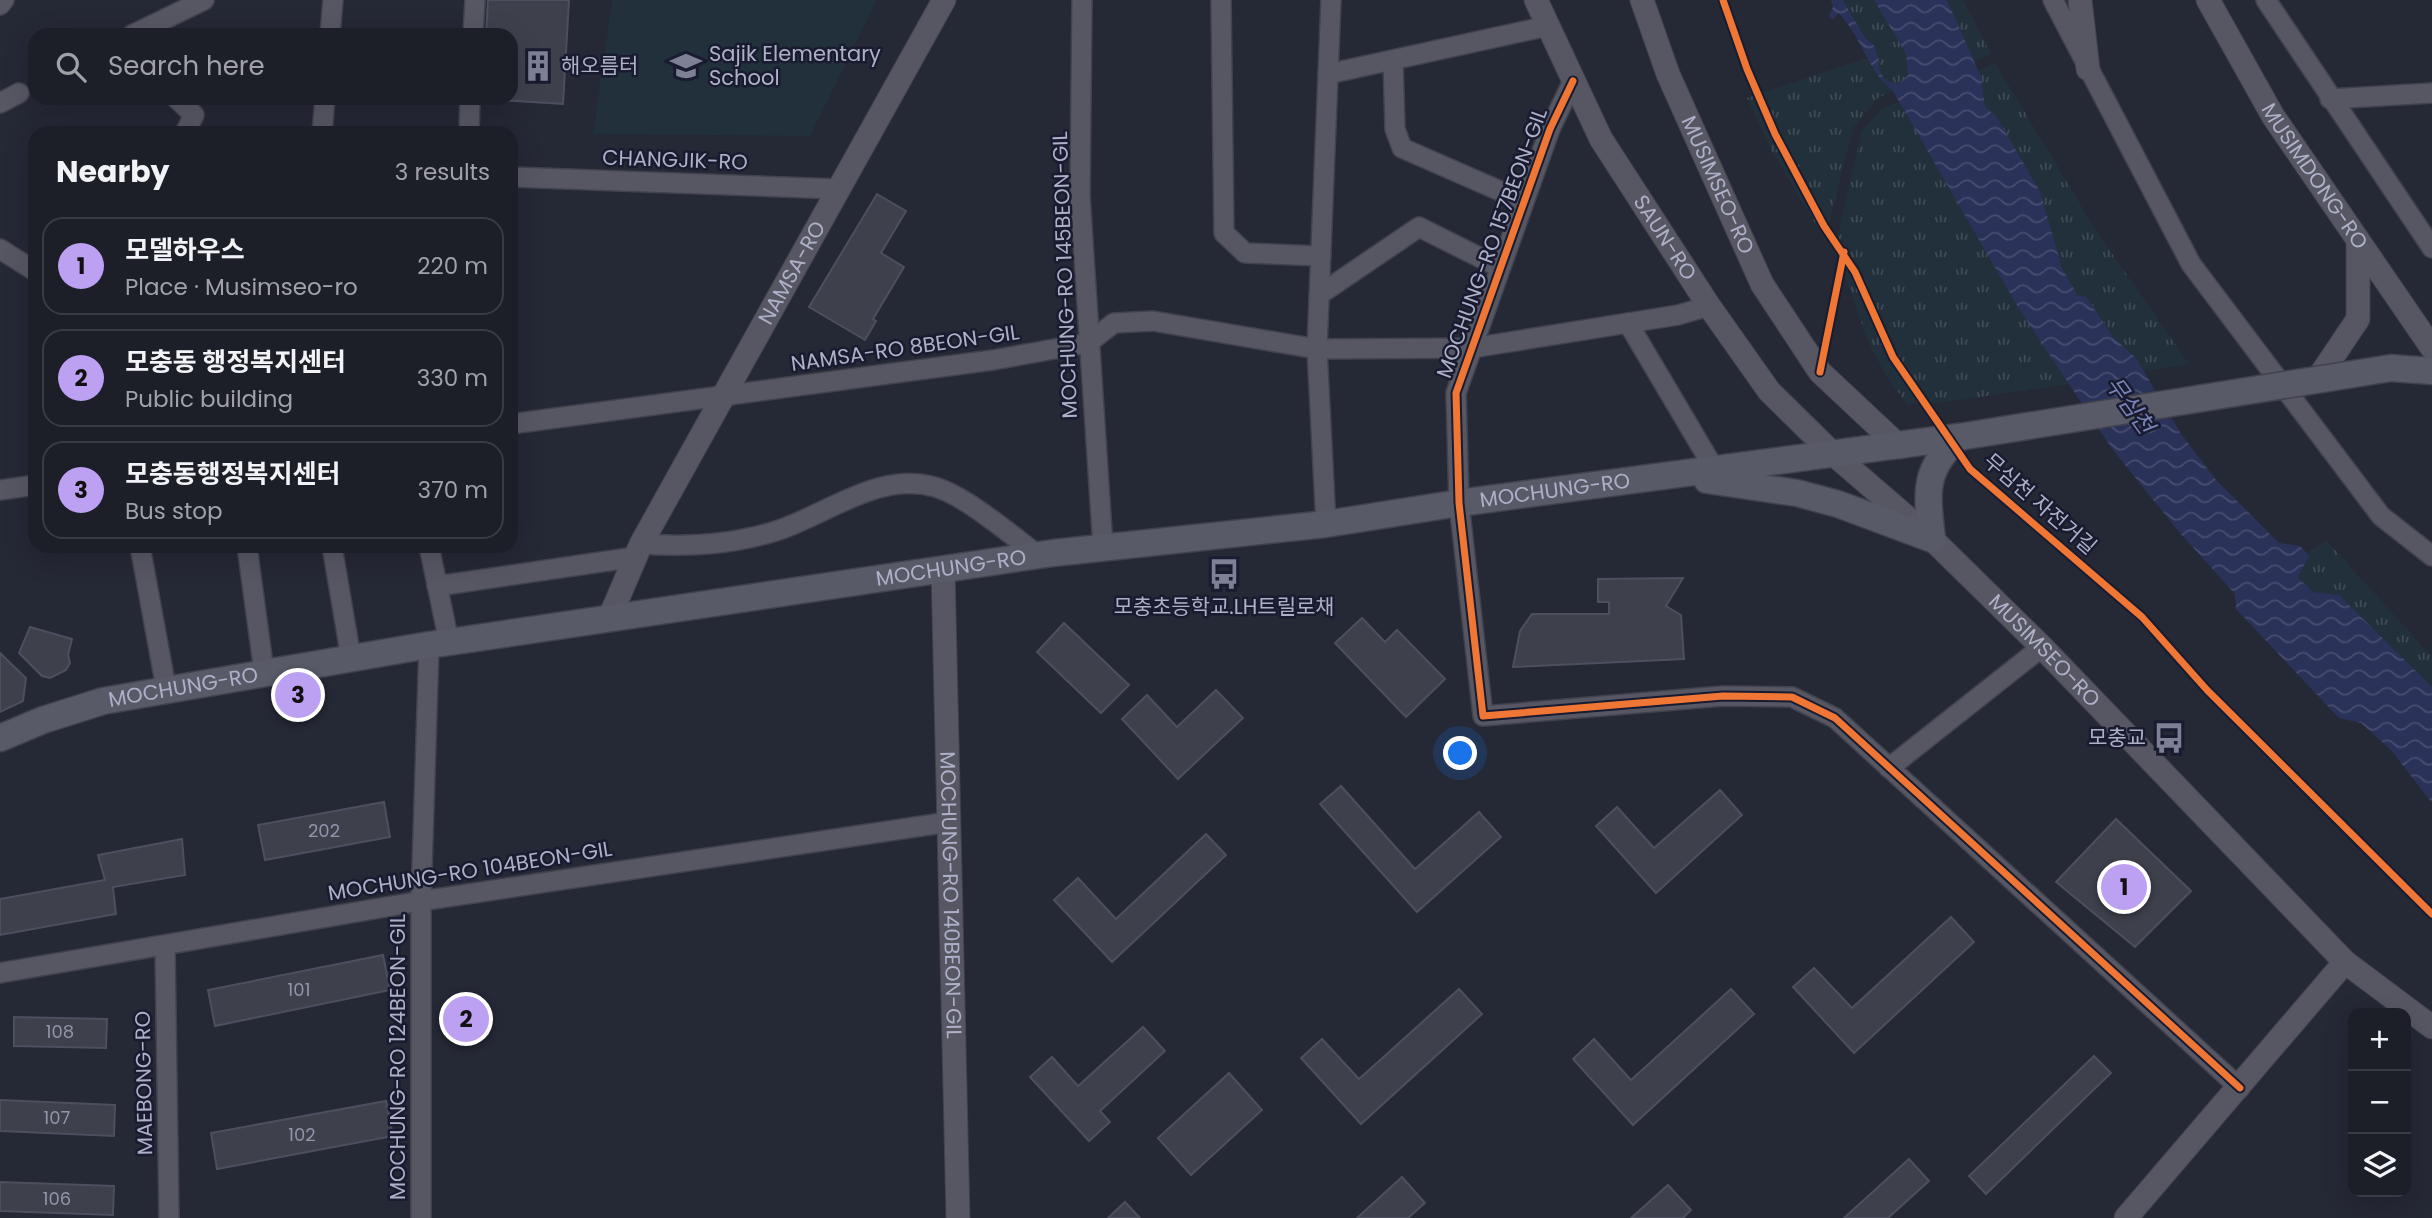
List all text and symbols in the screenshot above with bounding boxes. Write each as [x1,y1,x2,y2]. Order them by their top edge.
search box [28,28,518,105]
place label: Sajik Elementary School [709,39,881,92]
icon: search [52,48,90,86]
text: Search here [108,48,265,84]
building icon: 해오름터 [521,49,555,83]
school or university icon: Sajik Elementary School [669,49,703,83]
place label: 해오름터 [561,51,638,80]
street label: MUSIMDONG-RO [2255,98,2375,255]
street label: MOCHUNG-RO 157BEON-GIL [1429,104,1554,382]
street label: MUSIMSEO-RO [1675,111,1762,258]
street label: MOCHUNG-RO 145BEON-GIL [1045,131,1084,419]
street label: CHANGJIK-RO [602,142,748,177]
text: Nearby [56,150,170,193]
text: 3 results [395,156,490,188]
street label: SAUN-RO [1627,189,1704,286]
street label: NAMSA-RO [751,216,832,330]
text: 모델하우스 [125,232,245,268]
text: 1 [77,250,85,282]
text: 220 m [417,250,488,282]
text: Place · Musimseo-ro [125,271,358,303]
street label: NAMSA-RO 8BEON-GIL [789,317,1021,378]
text: 모충동 행정복지센터 [125,344,346,380]
text: 2 [74,362,88,394]
text: 330 m [417,362,488,394]
water label: 무심천 [2098,370,2163,442]
text: Public building [125,383,293,415]
street label: 무심천 자전거길 [1978,446,2103,561]
text: 모충동행정복지센터 [125,456,340,492]
street label: MOCHUNG-RO [1478,466,1632,514]
text: 3 [74,474,88,506]
text: 370 m [418,474,488,506]
text: Bus stop [125,495,223,527]
street label: MOCHUNG-RO [874,542,1028,593]
bus stop icon: 모충초등학교.LH트릴로채 [1207,557,1241,591]
street label: MUSIMSEO-RO [1982,587,2107,713]
place label: 모충초등학교.LH트릴로채 [1113,592,1335,621]
street label: MOCHUNG-RO [106,660,260,714]
pin: 3 [275,669,321,721]
bus stop icon: 모충교 [2152,721,2186,755]
place label: 모충교 [2088,723,2146,752]
your location [1443,736,1477,770]
street label: MOCHUNG-RO 140BEON-GIL [933,751,969,1039]
house number: 202 [308,818,340,843]
street label: MOCHUNG-RO 104BEON-GIL [326,834,614,907]
pin: 1 [2101,861,2147,913]
street label: MOCHUNG-RO 124BEON-GIL [383,914,412,1200]
house number: 101 [288,977,310,1002]
pin: 2 [443,993,489,1045]
map controls [2348,1008,2411,1197]
button: + [2348,1008,2411,1071]
street label: MAEBONG-RO [128,1011,159,1155]
house number: 108 [46,1019,74,1044]
button: − [2348,1071,2411,1134]
house number: 107 [44,1105,71,1130]
house number: 102 [288,1122,316,1147]
button: layers [2348,1134,2411,1197]
house number: 106 [43,1186,71,1211]

